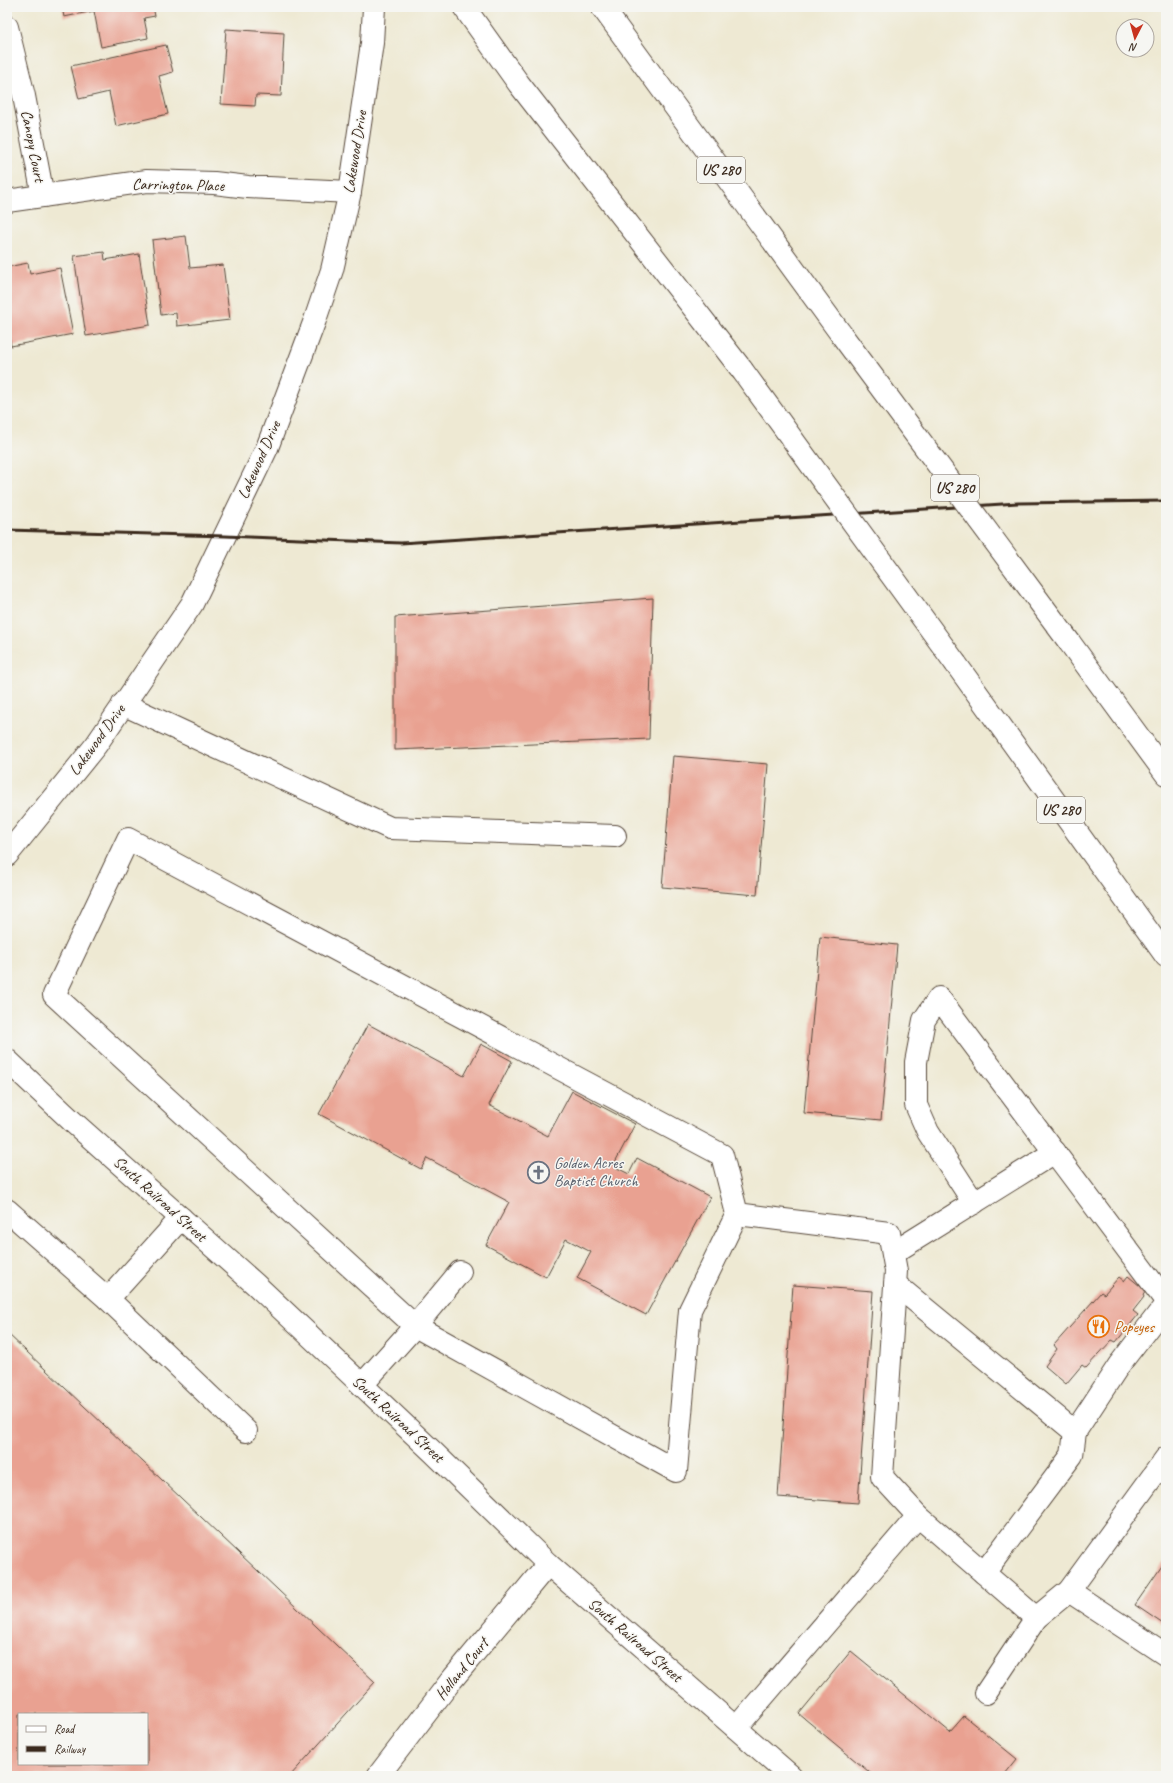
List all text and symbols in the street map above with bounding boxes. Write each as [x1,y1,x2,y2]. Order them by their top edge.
north arrow [1115,18,1155,58]
text: N [1128,40,1138,55]
street label: Canopy Court [16,108,50,185]
street label: Lakewood Drive [339,108,372,195]
road number: US 280 [697,157,745,183]
street label: Carrington Place [132,174,226,196]
street label: Lakewood Drive [233,416,286,502]
road number: US 280 [931,475,979,501]
street label: Lakewood Drive [64,699,131,780]
road number: US 280 [1037,797,1085,823]
street label: South Railroad Street [109,1152,212,1247]
place label: Golden Acres Baptist Church [554,1153,638,1191]
church icon: Golden Acres Baptist Church [525,1159,551,1185]
restaurant icon: Popeyes [1086,1314,1112,1340]
place label: Popeyes [1114,1317,1155,1337]
street label: South Railroad Street [348,1371,449,1468]
street label: South Railroad Street [584,1594,688,1688]
street label: Holland Court [431,1632,495,1704]
legend [18,1713,148,1765]
text: Road [54,1721,76,1737]
text: Railway [54,1741,86,1757]

